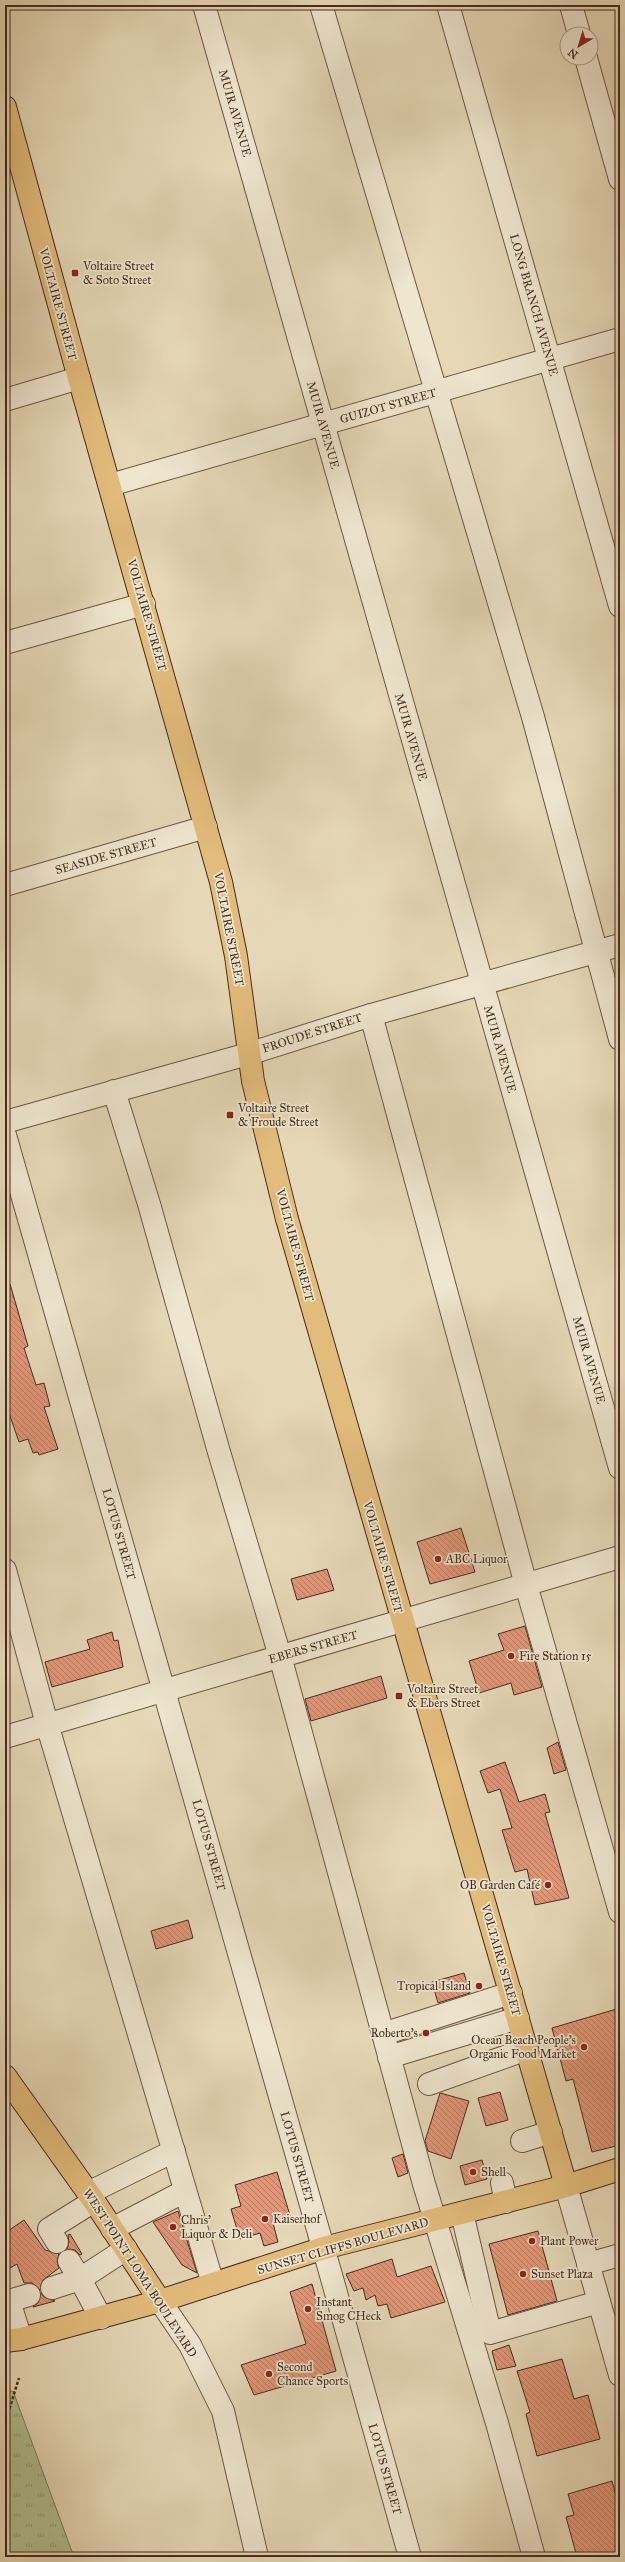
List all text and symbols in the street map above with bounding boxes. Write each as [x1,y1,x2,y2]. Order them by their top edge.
north arrow [559,26,599,66]
text: N [565,45,581,61]
street label: MUIR AVENUE [216,68,254,159]
street label: LONG BRANCH AVENUE [507,232,561,378]
street label: VOLTAIRE STREET [36,245,80,362]
place label: Voltaire Street & Soto Street [82,259,155,287]
marker: Voltaire Street & Soto Street [70,268,80,278]
street label: MUIR AVENUE [304,380,342,471]
street label: GUIZOT STREET [338,386,438,426]
street label: VOLTAIRE STREET [124,557,170,672]
street label: MUIR AVENUE [392,692,430,783]
street label: SEASIDE STREET [54,835,158,877]
street label: VOLTAIRE STREET [211,870,247,987]
street label: MUIR AVENUE [481,1004,519,1095]
street label: FROUDE STREET [260,1010,364,1056]
place label: Voltaire Street & Froude Street [237,1101,319,1129]
marker: Voltaire Street & Froude Street [225,1110,235,1120]
street label: VOLTAIRE STREET [273,1186,317,1303]
street label: MUIR AVENUE [570,1315,608,1406]
street label: LOTUS STREET [99,1487,139,1581]
street label: VOLTAIRE STREET [360,1499,406,1614]
place label: ABC Liquor [445,1552,508,1567]
marker: ABC Liquor [433,1554,443,1564]
street label: EBERS STREET [267,1628,359,1666]
place label: Fire Station 15 [519,1649,592,1663]
marker: Fire Station 15 [506,1651,516,1661]
place label: Voltaire Street & Ebers Street [406,1682,481,1710]
marker: Voltaire Street & Ebers Street [394,1691,404,1701]
street label: LOTUS STREET [189,1798,229,1892]
place label: OB Garden Café [460,1878,540,1892]
marker: OB Garden Café [543,1880,553,1890]
street label: VOLTAIRE STREET [478,1902,524,2017]
place label: Tropical Island [397,1979,471,1993]
marker: Tropical Island [474,1981,484,1991]
place label: Roberto's [371,2026,418,2040]
marker: Roberto's [421,2028,431,2038]
place label: Ocean Beach People's Organic Food Market [469,2033,577,2062]
marker: Ocean Beach People's Organic Food Market [579,2042,589,2052]
street label: LOTUS STREET [277,2110,317,2204]
place label: Shell [481,2165,507,2179]
marker: Shell [468,2167,478,2177]
street label: WEST POINT LOMA BOULEVARD [80,2186,200,2360]
place label: Kaiserhof [273,2212,322,2226]
place label: Chris' Liquor & Deli [181,2213,253,2242]
marker: Kaiserhof [260,2214,270,2224]
street label: SUNSET CLIFFS BOULEVARD [256,2215,430,2277]
marker: Chris' Liquor & Deli [168,2222,178,2232]
place label: Plant Power [540,2234,599,2248]
marker: Plant Power [527,2236,537,2246]
place label: Sunset Plaza [531,2267,594,2281]
marker: Sunset Plaza [518,2269,528,2279]
place label: Instant Smog CHeck [316,2295,382,2324]
marker: Instant Smog CHeck [303,2304,313,2314]
place label: Second Chance Sports [277,2360,348,2388]
marker: Second Chance Sports [264,2369,274,2379]
street label: LOTUS STREET [365,2422,405,2516]

